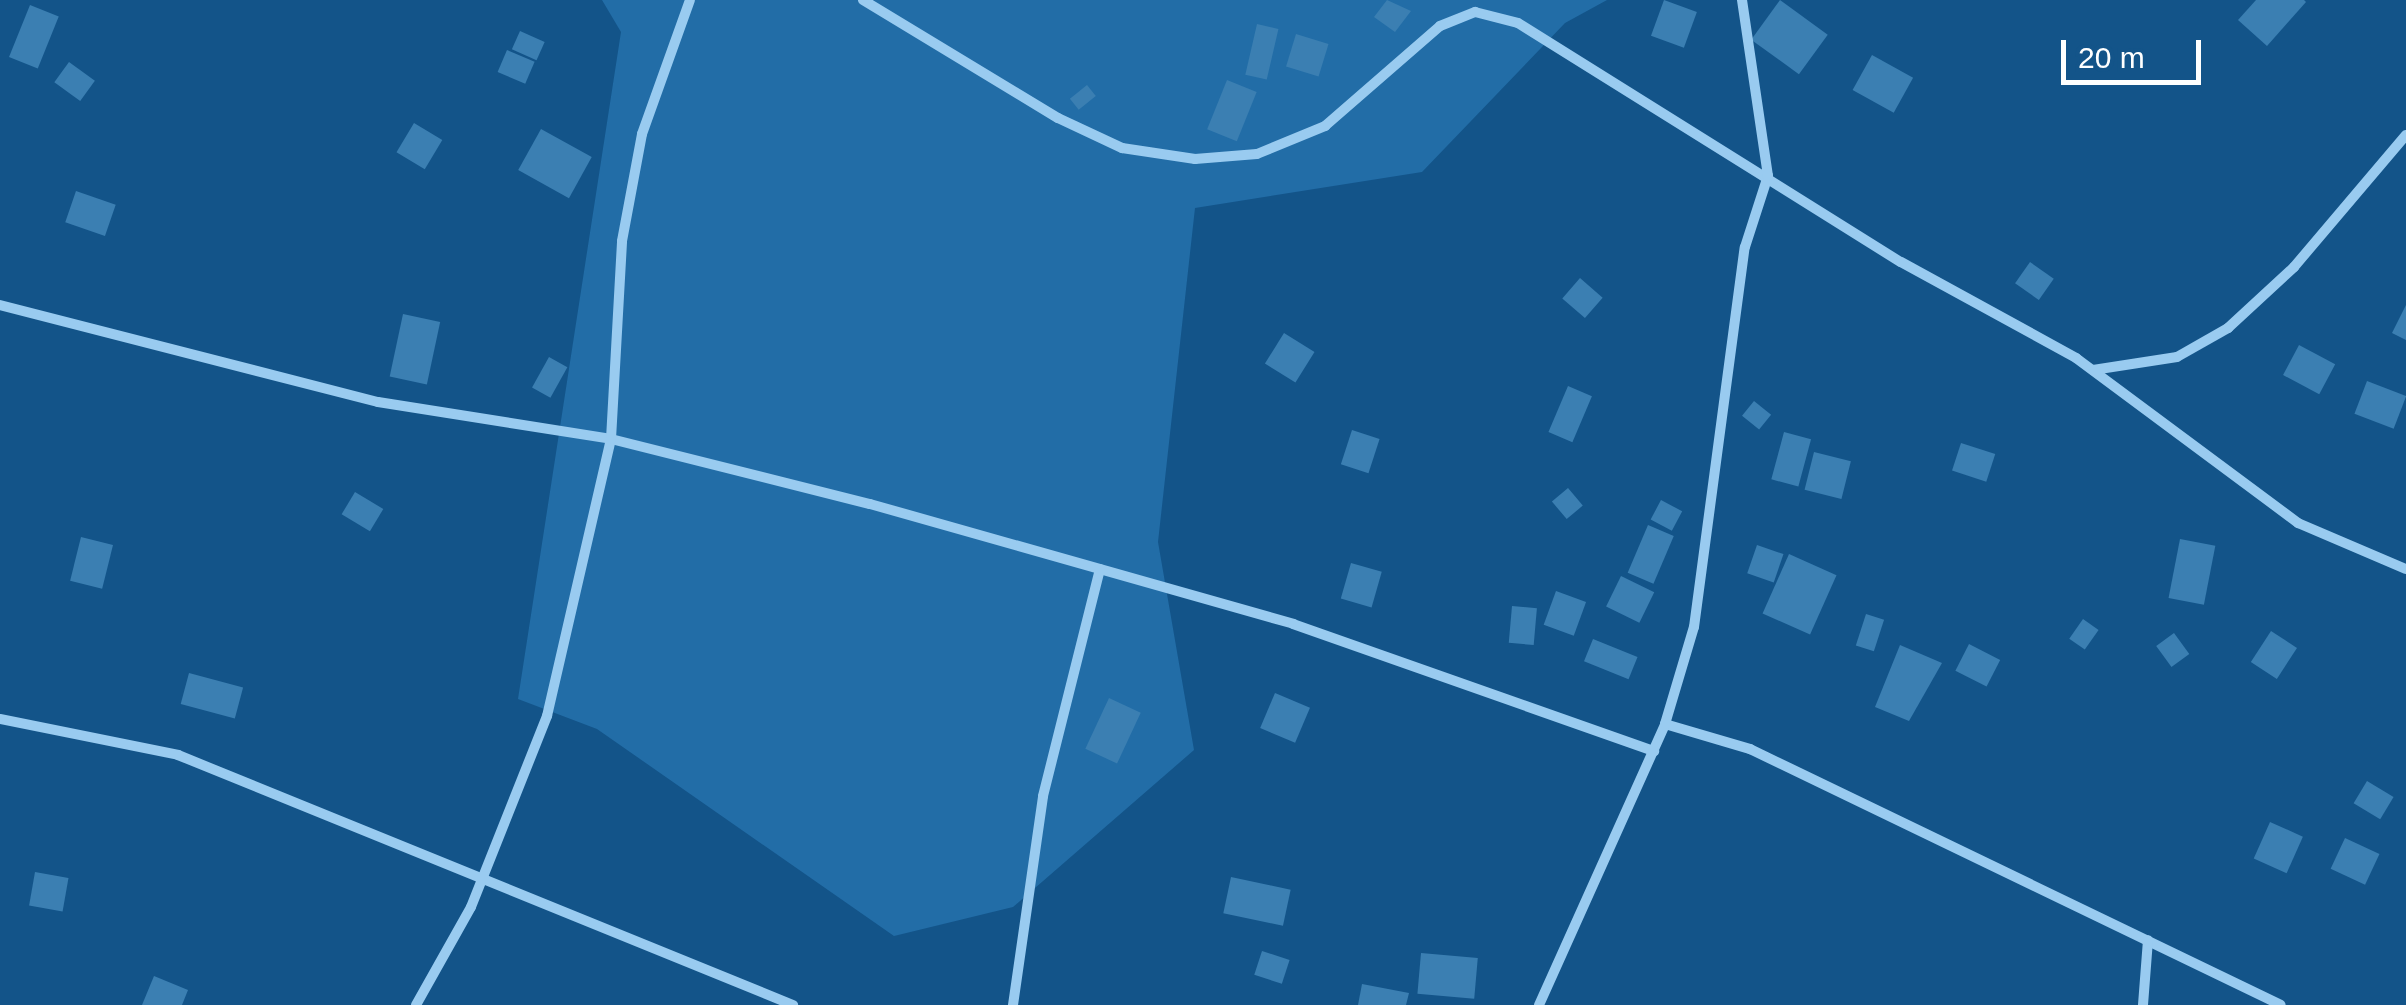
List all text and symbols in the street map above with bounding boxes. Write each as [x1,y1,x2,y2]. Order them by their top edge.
scale bar [2066,20,2206,82]
text: 20 m [2078,41,2145,74]

